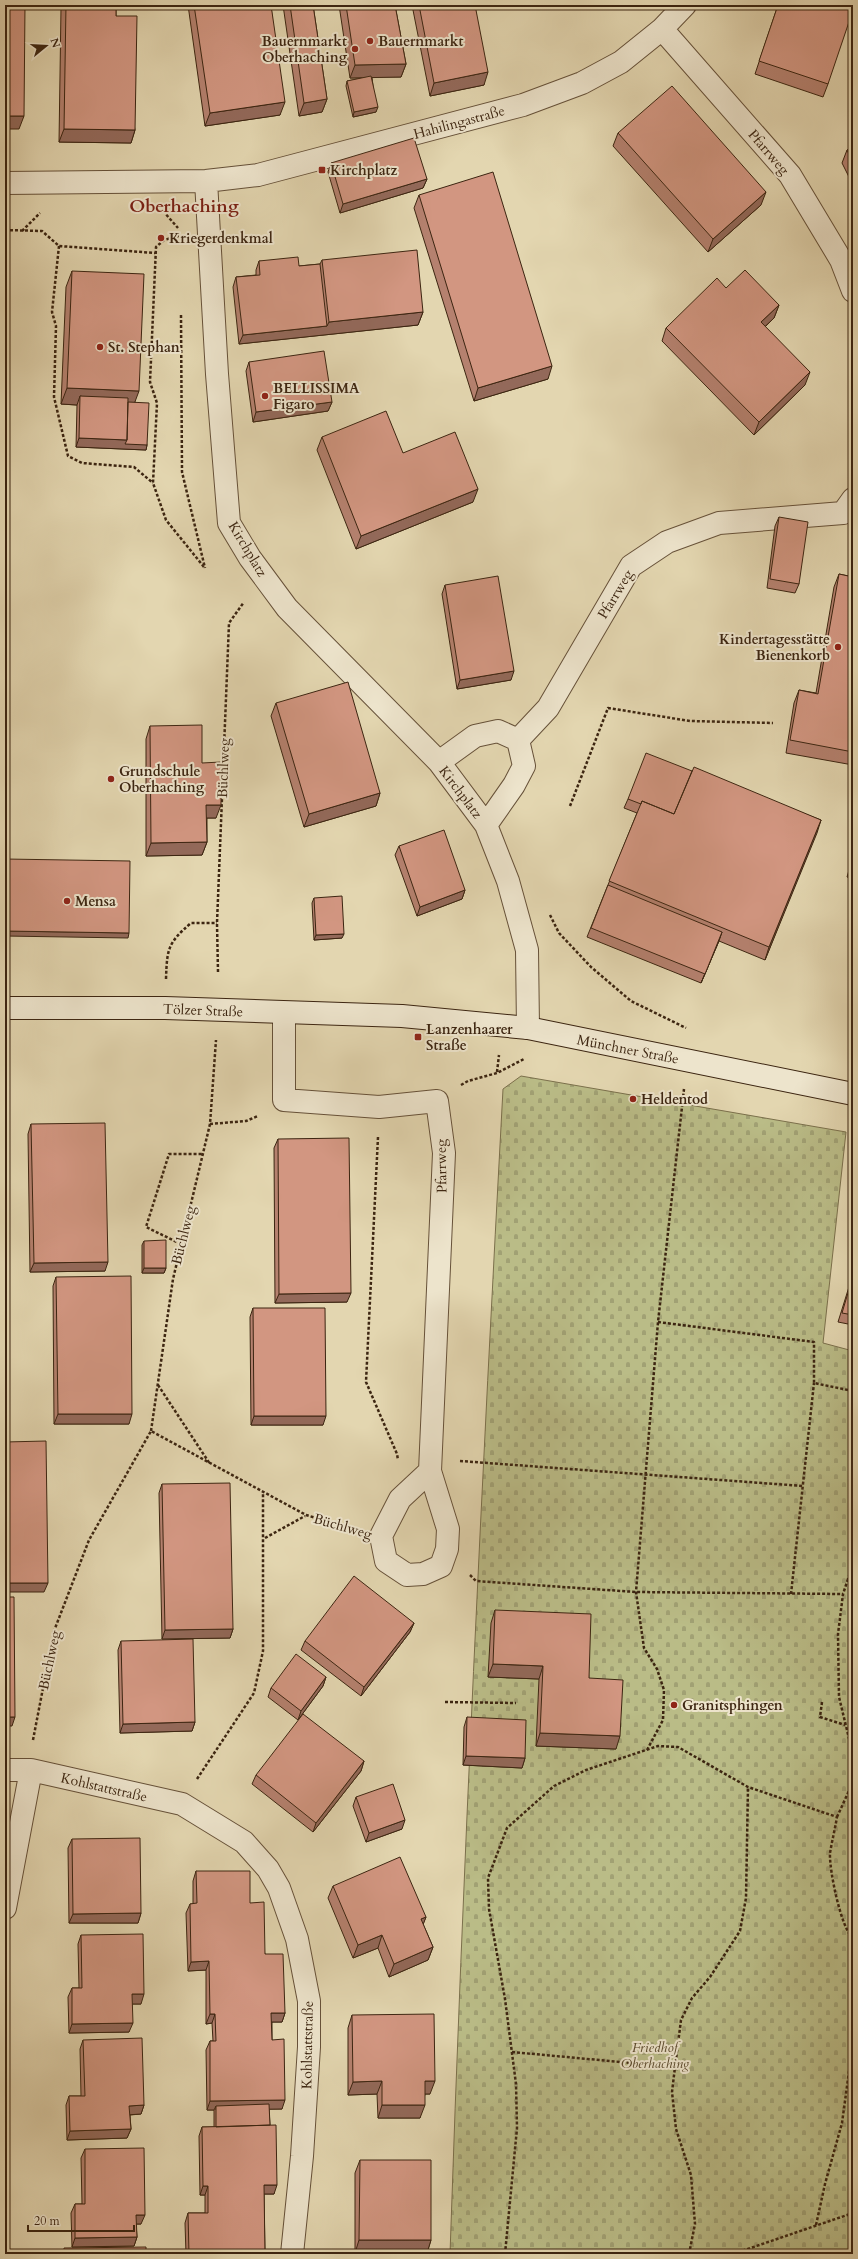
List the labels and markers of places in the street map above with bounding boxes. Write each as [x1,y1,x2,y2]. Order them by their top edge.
place label: Bauernmarkt Oberhaching [262,32,348,67]
place label: Bauernmarkt [378,32,463,51]
marker: Bauernmarkt [365,36,375,46]
marker: Bauernmarkt Oberhaching [350,44,360,54]
place label: Kirchplatz [330,161,398,180]
marker: Kirchplatz [317,165,327,175]
place label: Kriegerdenkmal [169,229,273,248]
marker: Kriegerdenkmal [156,233,166,243]
place label: St. Stephan [108,338,180,357]
marker: St. Stephan [95,342,105,352]
place label: BELLISSIMA Figaro [273,379,360,414]
marker: BELLISSIMA Figaro [260,391,270,401]
place label: Kindertagesstätte Bienenkorb [719,630,830,665]
marker: Kindertagesstätte Bienenkorb [833,642,843,652]
place label: Grundschule Oberhaching [119,762,205,797]
marker: Grundschule Oberhaching [106,774,116,784]
place label: Mensa [75,892,116,911]
marker: Mensa [62,896,72,906]
place label: Lanzenhaarer Straße [426,1020,513,1055]
marker: Lanzenhaarer Straße [413,1032,423,1042]
place label: Heldentod [641,1090,708,1109]
marker: Heldentod [628,1094,638,1104]
place label: Granitsphingen [682,1696,783,1715]
marker: Granitsphingen [669,1700,679,1710]

